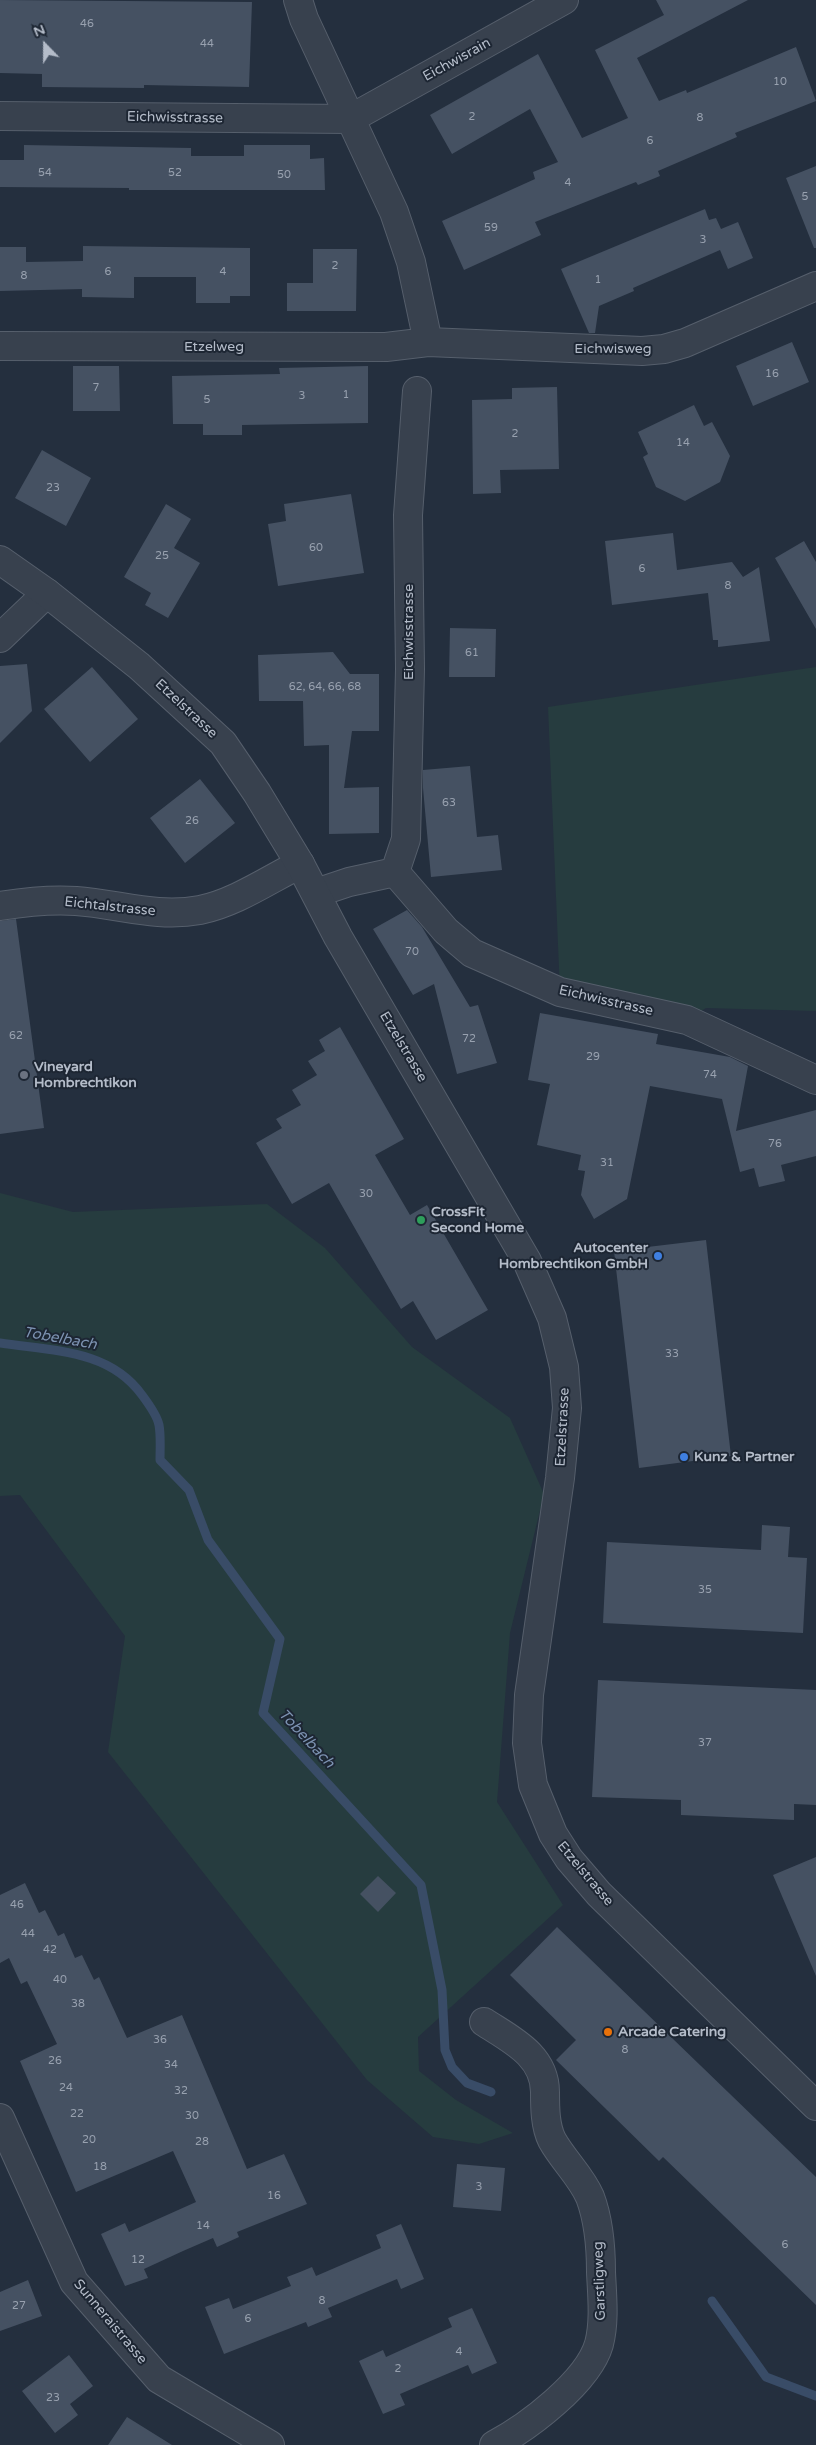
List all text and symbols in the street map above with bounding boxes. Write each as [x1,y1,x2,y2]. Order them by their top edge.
house number: 46 [80,17,94,31]
north arrow [20,20,70,70]
text: N [31,21,48,41]
street label: Eichwisrain [420,35,494,85]
house number: 44 [200,37,214,51]
house number: 10 [773,75,787,89]
street label: Eichwisstrasse [127,109,223,127]
house number: 2 [469,110,475,124]
house number: 8 [697,111,703,125]
house number: 6 [647,134,653,148]
house number: 54 [38,166,52,180]
house number: 52 [168,166,182,180]
house number: 50 [277,168,291,182]
house number: 4 [565,176,571,190]
house number: 5 [802,190,808,204]
house number: 59 [484,221,498,235]
house number: 3 [700,233,706,247]
house number: 2 [332,259,338,273]
house number: 6 [105,265,111,279]
house number: 4 [220,265,226,279]
house number: 8 [21,269,27,283]
house number: 1 [595,273,601,287]
street label: Etzelweg [184,339,244,355]
street label: Eichwisweg [574,341,652,357]
house number: 16 [765,367,779,381]
house number: 7 [93,381,99,395]
house number: 1 [343,388,349,402]
house number: 3 [299,389,305,403]
house number: 5 [204,393,210,407]
house number: 2 [512,427,518,441]
house number: 14 [676,436,690,450]
house number: 23 [46,481,60,495]
house number: 60 [309,541,323,555]
house number: 25 [155,549,169,563]
house number: 6 [639,562,645,576]
house number: 8 [725,579,731,593]
street label: Eichwisstrasse [401,584,417,680]
house number: 61 [465,646,479,660]
street label: Etzelstrasse [151,676,221,742]
house number: 62, 64, 66, 68 [289,680,361,694]
house number: 63 [442,796,456,810]
house number: 26 [185,814,199,828]
street label: Eichtalstrasse [64,894,156,920]
house number: 70 [405,945,419,959]
street label: Eichwisstrasse [557,982,655,1020]
street label: Etzelstrasse [375,1009,431,1085]
house number: 62 [9,1029,23,1043]
house number: 72 [462,1032,476,1046]
house number: 29 [586,1050,600,1064]
place label: Vineyard Hombrechtikon [34,1059,137,1092]
house number: 74 [703,1068,717,1082]
marker: Vineyard Hombrechtikon [18,1069,30,1081]
house number: 76 [768,1137,782,1151]
house number: 31 [600,1156,614,1170]
house number: 30 [359,1187,373,1201]
place label: CrossFit Second Home [431,1204,524,1236]
marker: CrossFit Second Home [415,1214,427,1226]
place label: Autocenter Hombrechtikon GmbH [499,1240,648,1272]
marker: Autocenter Hombrechtikon GmbH [652,1250,664,1262]
water label: Tobelbach [22,1324,98,1354]
house number: 33 [665,1347,679,1361]
street label: Etzelstrasse [553,1387,573,1467]
place label: Kunz & Partner [694,1449,794,1465]
marker: Kunz & Partner [678,1451,690,1463]
house number: 35 [698,1583,712,1597]
water label: Tobelbach [274,1706,338,1772]
house number: 37 [698,1736,712,1750]
street label: Etzelstrasse [553,1838,617,1910]
house number: 46 [10,1898,24,1912]
house number: 44 [21,1927,35,1941]
house number: 42 [43,1943,57,1957]
house number: 40 [53,1973,67,1987]
house number: 38 [71,1997,85,2011]
place label: Arcade Catering [618,2024,726,2040]
marker: Arcade Catering [602,2026,614,2038]
house number: 36 [153,2033,167,2047]
house number: 8 [622,2043,628,2057]
house number: 26 [48,2054,62,2068]
house number: 34 [164,2058,178,2072]
house number: 24 [59,2081,73,2095]
house number: 32 [174,2084,188,2098]
house number: 22 [70,2107,84,2121]
house number: 30 [185,2109,199,2123]
house number: 20 [82,2133,96,2147]
house number: 28 [195,2135,209,2149]
house number: 18 [93,2160,107,2174]
house number: 3 [476,2180,482,2194]
house number: 16 [267,2189,281,2203]
house number: 14 [196,2219,210,2233]
house number: 6 [782,2238,788,2252]
street label: Garstligweg [590,2241,610,2321]
house number: 12 [131,2253,145,2267]
street label: Sunneraistrasse [70,2276,150,2368]
house number: 8 [319,2294,325,2308]
house number: 27 [12,2299,26,2313]
house number: 6 [245,2312,251,2326]
house number: 4 [456,2345,462,2359]
house number: 2 [395,2362,401,2376]
house number: 23 [46,2391,60,2405]

